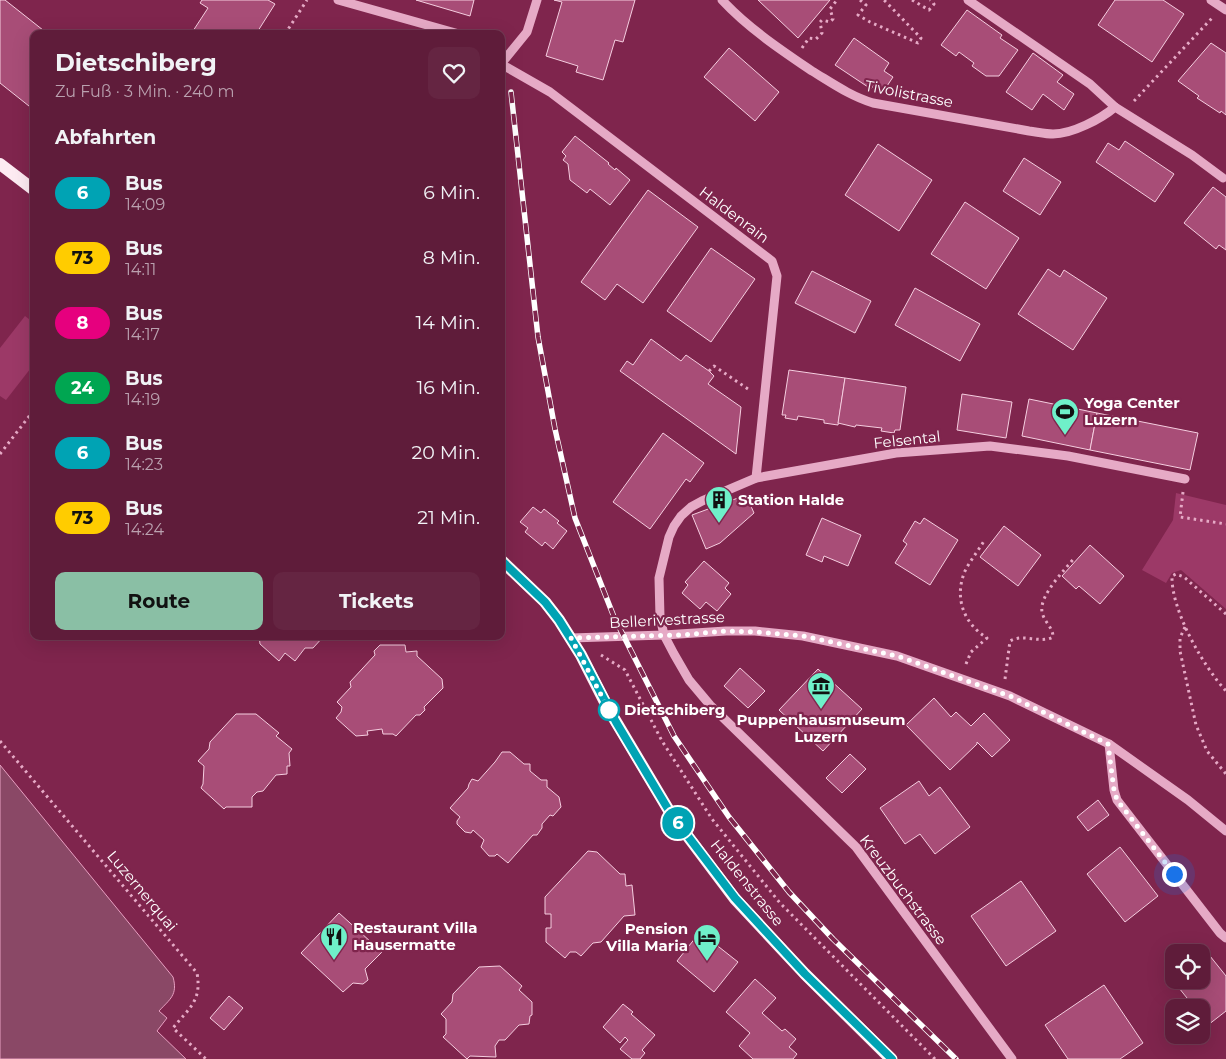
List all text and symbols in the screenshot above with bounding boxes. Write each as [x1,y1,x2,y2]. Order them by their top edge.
button: heart [428,47,480,99]
text: Dietschiberg [55,48,217,77]
street label: Tivolistrasse [863,76,955,111]
text: Zu Fuß · 3 Min. · 240 m [55,82,234,101]
text: Abfahrten [55,126,156,149]
text: Bus [125,172,163,195]
text: 6 Min. [423,181,480,204]
text: 6 [77,182,88,204]
street label: Haldenrain [695,182,773,247]
text: 14:09 [125,195,165,214]
text: Bus [125,237,163,260]
text: 8 Min. [423,246,480,269]
text: 73 [72,247,93,269]
text: 14:11 [125,260,156,279]
text: Bus [125,302,163,325]
text: 14 Min. [415,311,480,334]
text: 8 [77,312,88,334]
text: 14:17 [125,325,160,344]
text: Bus [125,367,163,390]
text: 16 Min. [416,376,480,399]
text: 24 [71,377,94,399]
text: 14:19 [125,390,160,409]
place label: Yoga Center Luzern [1083,393,1180,429]
sports icon: Yoga Center Luzern [1050,397,1080,436]
street label: Felsental [872,427,942,452]
text: Bus [125,432,163,455]
text: 20 Min. [412,441,480,464]
text: 6 [77,442,88,464]
text: 14:23 [125,455,163,474]
building icon: Station Halde [704,485,734,524]
place label: Station Halde [738,490,844,509]
text: Bus [125,497,163,520]
text: 21 Min. [417,506,480,529]
text: 73 [72,507,93,529]
text: 14:24 [125,520,164,539]
button: Route [55,572,263,630]
button: Tickets [273,572,480,630]
street label: Bellerivestrasse [609,607,725,632]
museum icon: Puppenhausmuseum Luzern [806,671,836,710]
marker: Dietschiberg [598,699,620,721]
place label: Dietschiberg [624,700,725,719]
place label: Puppenhausmuseum Luzern [736,710,906,746]
line badge: 6 [662,807,694,839]
text: 6 [672,812,684,834]
street label: Kreuzbuchstrasse [856,831,951,949]
street label: Haldenstrasse [707,836,788,930]
street label: Luzernerquai [103,846,182,935]
your location [1162,862,1187,887]
place label: Restaurant Villa Hausermatte [353,918,477,954]
place label: Pension Villa Maria [605,919,688,955]
restaurant icon: Restaurant Villa Hausermatte [319,922,349,961]
hotel icon: Pension Villa Maria [692,923,722,962]
map controls [1165,944,1210,1044]
button: locate [1165,944,1210,989]
button: layers [1165,999,1210,1044]

